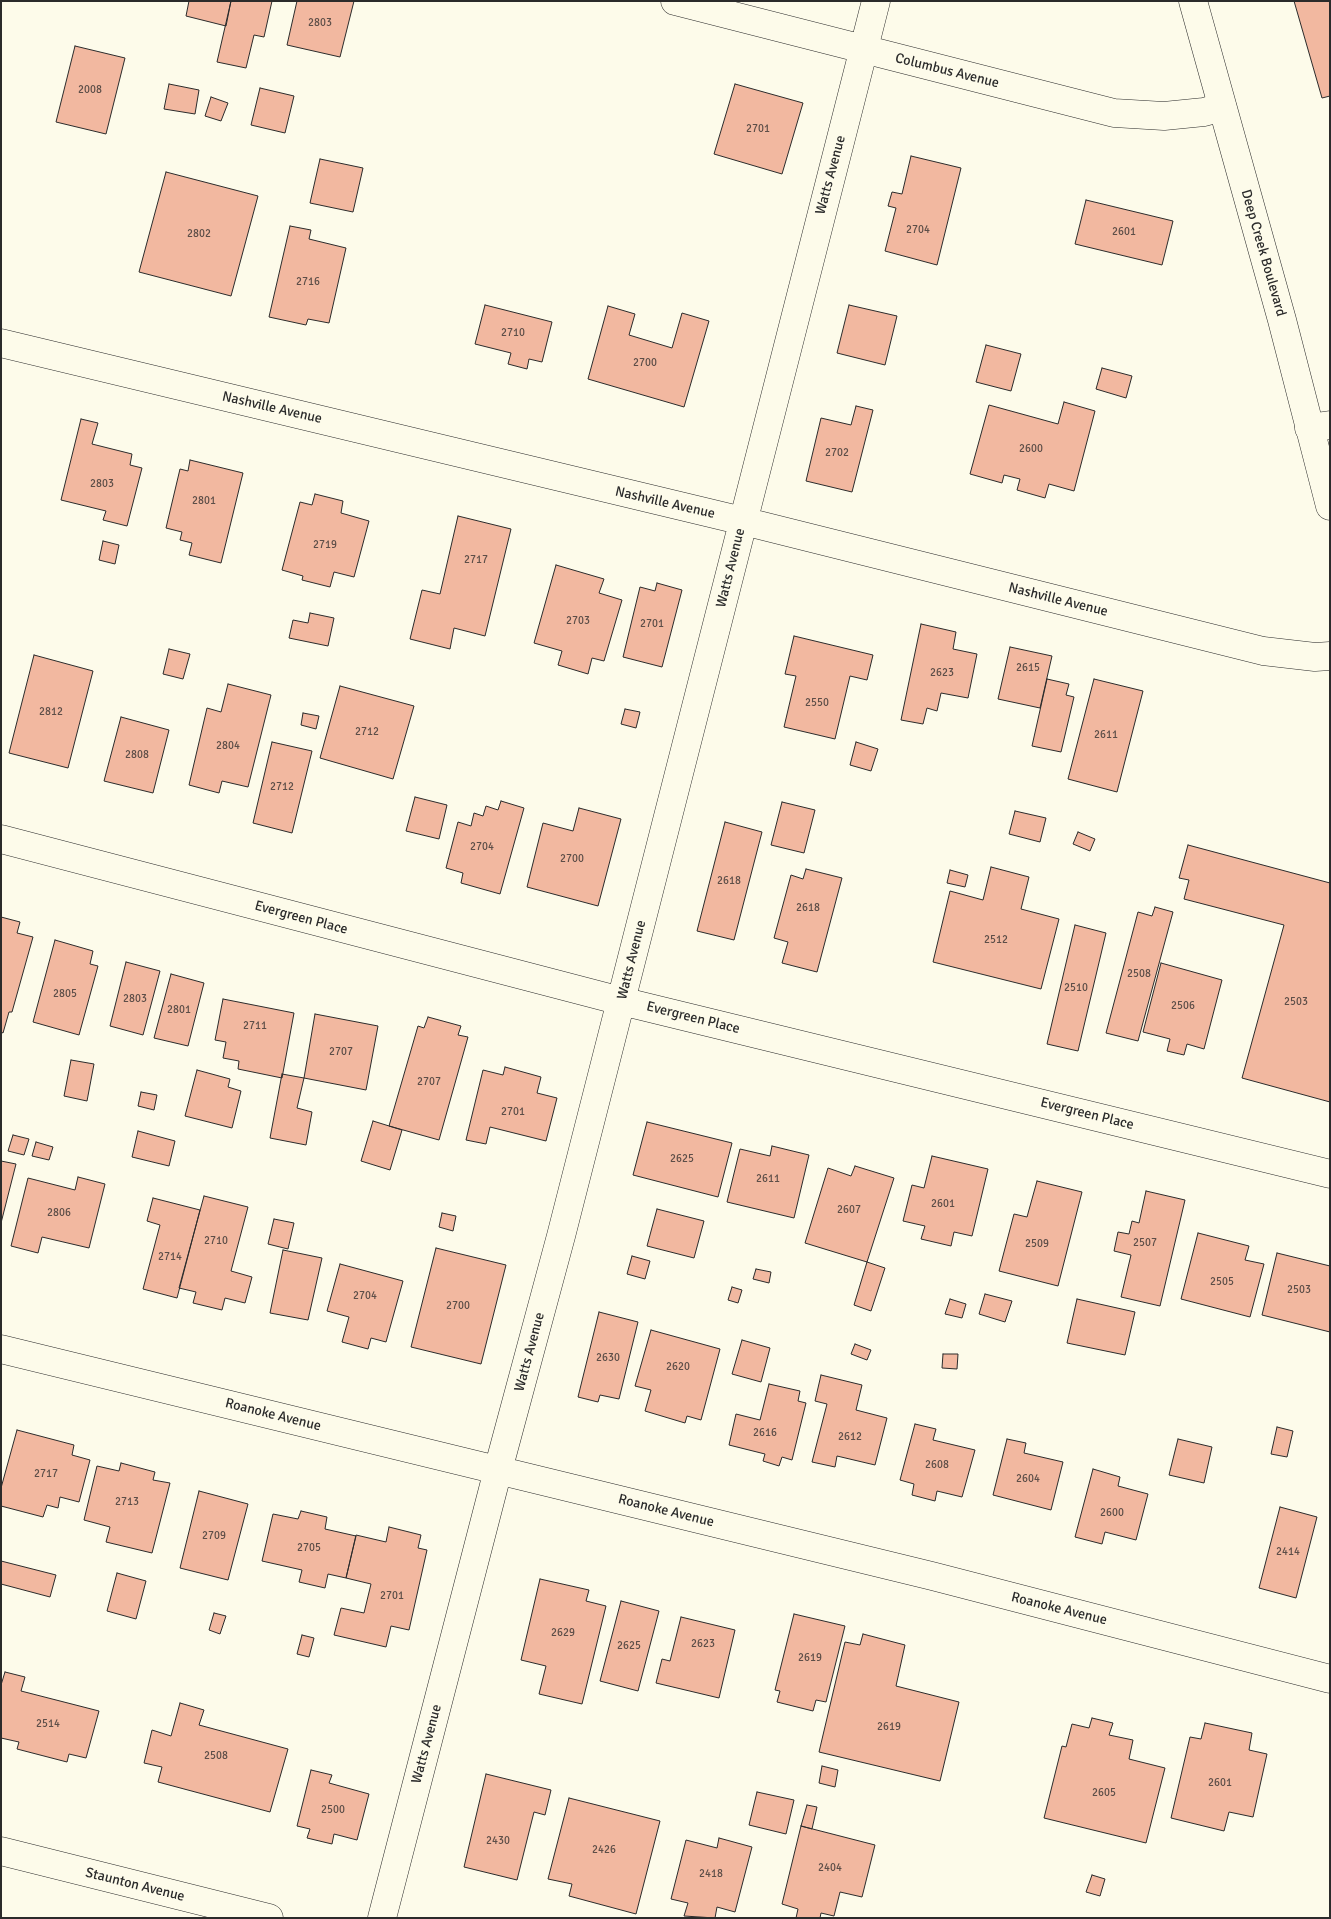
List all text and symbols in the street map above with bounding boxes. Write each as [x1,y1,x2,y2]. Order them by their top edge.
house number: 2803 [308,16,332,30]
street label: Columbus Avenue [893,50,1001,92]
house number: 2008 [78,83,102,97]
house number: 2701 [746,122,770,136]
street label: Watts Avenue [812,134,850,216]
street label: Deep Creek Boulevard [1237,188,1289,318]
house number: 2704 [906,223,930,237]
house number: 2601 [1112,225,1136,239]
house number: 2802 [187,227,211,241]
house number: 2716 [296,275,320,289]
house number: 2710 [501,326,525,340]
house number: 2700 [633,356,657,370]
street label: Nashville Avenue [220,388,324,428]
house number: 2600 [1019,442,1043,456]
house number: 2702 [825,446,849,460]
house number: 2803 [90,477,114,491]
street label: Nashville Avenue [613,483,717,523]
house number: 2801 [192,494,216,508]
street label: Watts Avenue [713,527,749,609]
house number: 2719 [313,538,337,552]
house number: 2717 [464,553,488,567]
street label: Nashville Avenue [1007,580,1109,620]
house number: 2703 [566,614,590,628]
house number: 2701 [640,617,664,631]
house number: 2615 [1016,661,1040,675]
house number: 2623 [930,666,954,680]
house number: 2550 [805,696,829,710]
house number: 2812 [39,705,63,719]
house number: 2712 [355,725,379,739]
house number: 2611 [1094,728,1118,742]
house number: 2804 [216,739,240,753]
house number: 2808 [125,748,149,762]
house number: 2712 [270,780,294,794]
house number: 2704 [470,840,494,854]
house number: 2700 [560,852,584,866]
house number: 2618 [717,874,741,888]
street label: Evergreen Place [253,898,349,938]
house number: 2618 [796,901,820,915]
street label: Watts Avenue [614,919,650,1001]
house number: 2512 [984,933,1008,947]
house number: 2508 [1127,967,1151,981]
house number: 2510 [1064,981,1088,995]
house number: 2805 [53,987,77,1001]
house number: 2803 [123,992,147,1006]
house number: 2503 [1284,995,1308,1009]
street label: Evergreen Place [645,998,741,1038]
house number: 2506 [1171,999,1195,1013]
house number: 2801 [167,1003,191,1017]
house number: 2711 [243,1019,267,1033]
house number: 2707 [329,1045,353,1059]
house number: 2707 [417,1075,441,1089]
street label: Evergreen Place [1039,1094,1135,1134]
house number: 2701 [501,1105,525,1119]
house number: 2625 [670,1152,694,1166]
house number: 2611 [756,1172,780,1186]
house number: 2601 [931,1197,955,1211]
house number: 2607 [837,1203,861,1217]
house number: 2806 [47,1206,71,1220]
house number: 2710 [204,1234,228,1248]
house number: 2507 [1133,1236,1157,1250]
house number: 2509 [1025,1237,1049,1251]
house number: 2714 [158,1250,182,1264]
house number: 2505 [1210,1275,1234,1289]
house number: 2503 [1287,1283,1311,1297]
house number: 2704 [353,1289,377,1303]
house number: 2700 [446,1299,470,1313]
street label: Watts Avenue [511,1311,549,1393]
house number: 2630 [596,1351,620,1365]
house number: 2620 [666,1360,690,1374]
street label: Roanoke Avenue [223,1395,323,1435]
house number: 2616 [753,1426,777,1440]
house number: 2612 [838,1430,862,1444]
house number: 2608 [925,1458,949,1472]
house number: 2717 [34,1467,58,1481]
house number: 2604 [1016,1472,1040,1486]
street label: Roanoke Avenue [616,1491,716,1531]
house number: 2713 [115,1495,139,1509]
house number: 2600 [1100,1506,1124,1520]
house number: 2709 [202,1529,226,1543]
house number: 2705 [297,1541,321,1555]
house number: 2414 [1276,1545,1300,1559]
house number: 2701 [380,1589,404,1603]
street label: Roanoke Avenue [1009,1589,1109,1629]
house number: 2629 [551,1626,575,1640]
house number: 2623 [691,1637,715,1651]
house number: 2625 [617,1639,641,1653]
house number: 2619 [798,1651,822,1665]
street label: Watts Avenue [408,1703,446,1785]
house number: 2514 [36,1717,60,1731]
house number: 2619 [877,1720,901,1734]
house number: 2508 [204,1749,228,1763]
house number: 2601 [1208,1776,1232,1790]
house number: 2605 [1092,1786,1116,1800]
house number: 2500 [321,1803,345,1817]
house number: 2430 [486,1834,510,1848]
house number: 2426 [592,1843,616,1857]
house number: 2404 [818,1861,842,1875]
street label: Staunton Avenue [84,1865,186,1905]
house number: 2418 [699,1867,723,1881]

